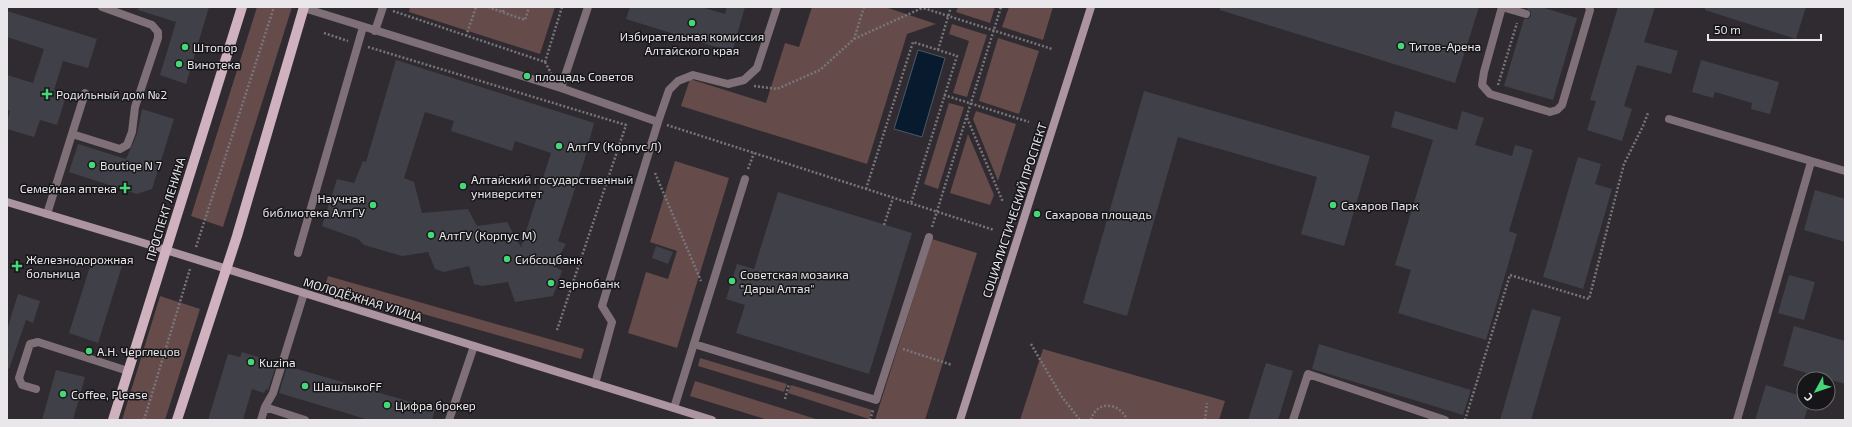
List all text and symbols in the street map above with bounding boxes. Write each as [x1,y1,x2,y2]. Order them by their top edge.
scale bar [1708,16,1821,42]
marker: Избирательная комиссия Алтайского края [687,18,697,28]
text: 50 m [1714,22,1741,36]
place label: Избирательная комиссия Алтайского края [620,29,764,57]
place label: Титов-Арена [1409,39,1481,53]
place label: Штопор [193,40,238,54]
marker: Титов-Арена [1396,41,1406,51]
marker: Штопор [180,42,190,52]
place label: Винотека [187,57,241,71]
marker: Винотека [174,59,184,69]
place label: площадь Советов [535,69,634,83]
marker: площадь Советов [522,71,532,81]
place label: Родильный дом №2 [56,87,167,101]
marker: Родильный дом №2 [41,88,53,100]
street label: СОЦИАЛИСТИЧЕСКИЙ ПРОСПЕКТ [979,121,1049,299]
place label: АлтГУ (Корпус Л) [567,139,662,154]
marker: АлтГУ (Корпус Л) [554,141,564,151]
street label: ПРОСПЕКТ ЛЕНИНА [143,155,188,263]
place label: Boutiqe N 7 [100,158,162,172]
marker: Boutiqe N 7 [87,160,97,170]
place label: Алтайский государственный университет [471,172,633,201]
place label: Семейная аптека [20,181,117,195]
marker: Алтайский государственный университет [458,181,468,191]
marker: Семейная аптека [120,183,130,193]
place label: Научная библиотека АлтГУ [263,191,365,219]
place label: Сахаров Парк [1341,198,1419,212]
marker: Научная библиотека АлтГУ [368,200,378,210]
marker: Сахаров Парк [1328,200,1338,210]
place label: Сахарова площадь [1045,207,1152,221]
marker: Сахарова площадь [1032,209,1042,219]
place label: АлтГУ (Корпус М) [439,228,536,243]
marker: АлтГУ (Корпус М) [426,230,436,240]
place label: Железнодорожная больница [26,252,133,280]
place label: Сибсоцбанк [515,252,583,266]
marker: Сибсоцбанк [502,254,512,264]
marker: Железнодорожная больница [11,260,23,272]
place label: Советская мозаика "Дары Алтая" [740,267,849,295]
street label: МОЛОДЁЖНАЯ УЛИЦА [302,274,425,324]
place label: Зернобанк [559,276,620,290]
marker: Советская мозаика "Дары Алтая" [727,276,737,286]
marker: Зернобанк [546,278,556,288]
place label: А.Н. Черглецов [97,344,180,358]
marker: А.Н. Черглецов [84,346,94,356]
place label: Kuzina [259,355,296,369]
marker: Kuzina [246,357,256,367]
north arrow [1796,371,1836,411]
place label: ШашлыкоFF [313,379,383,393]
marker: ШашлыкоFF [300,381,310,391]
place label: Coffee, Please [71,387,148,401]
marker: Coffee, Please [58,389,68,399]
text: С [1801,391,1815,404]
place label: Цифра брокер [395,398,476,412]
marker: Цифра брокер [382,400,392,410]

